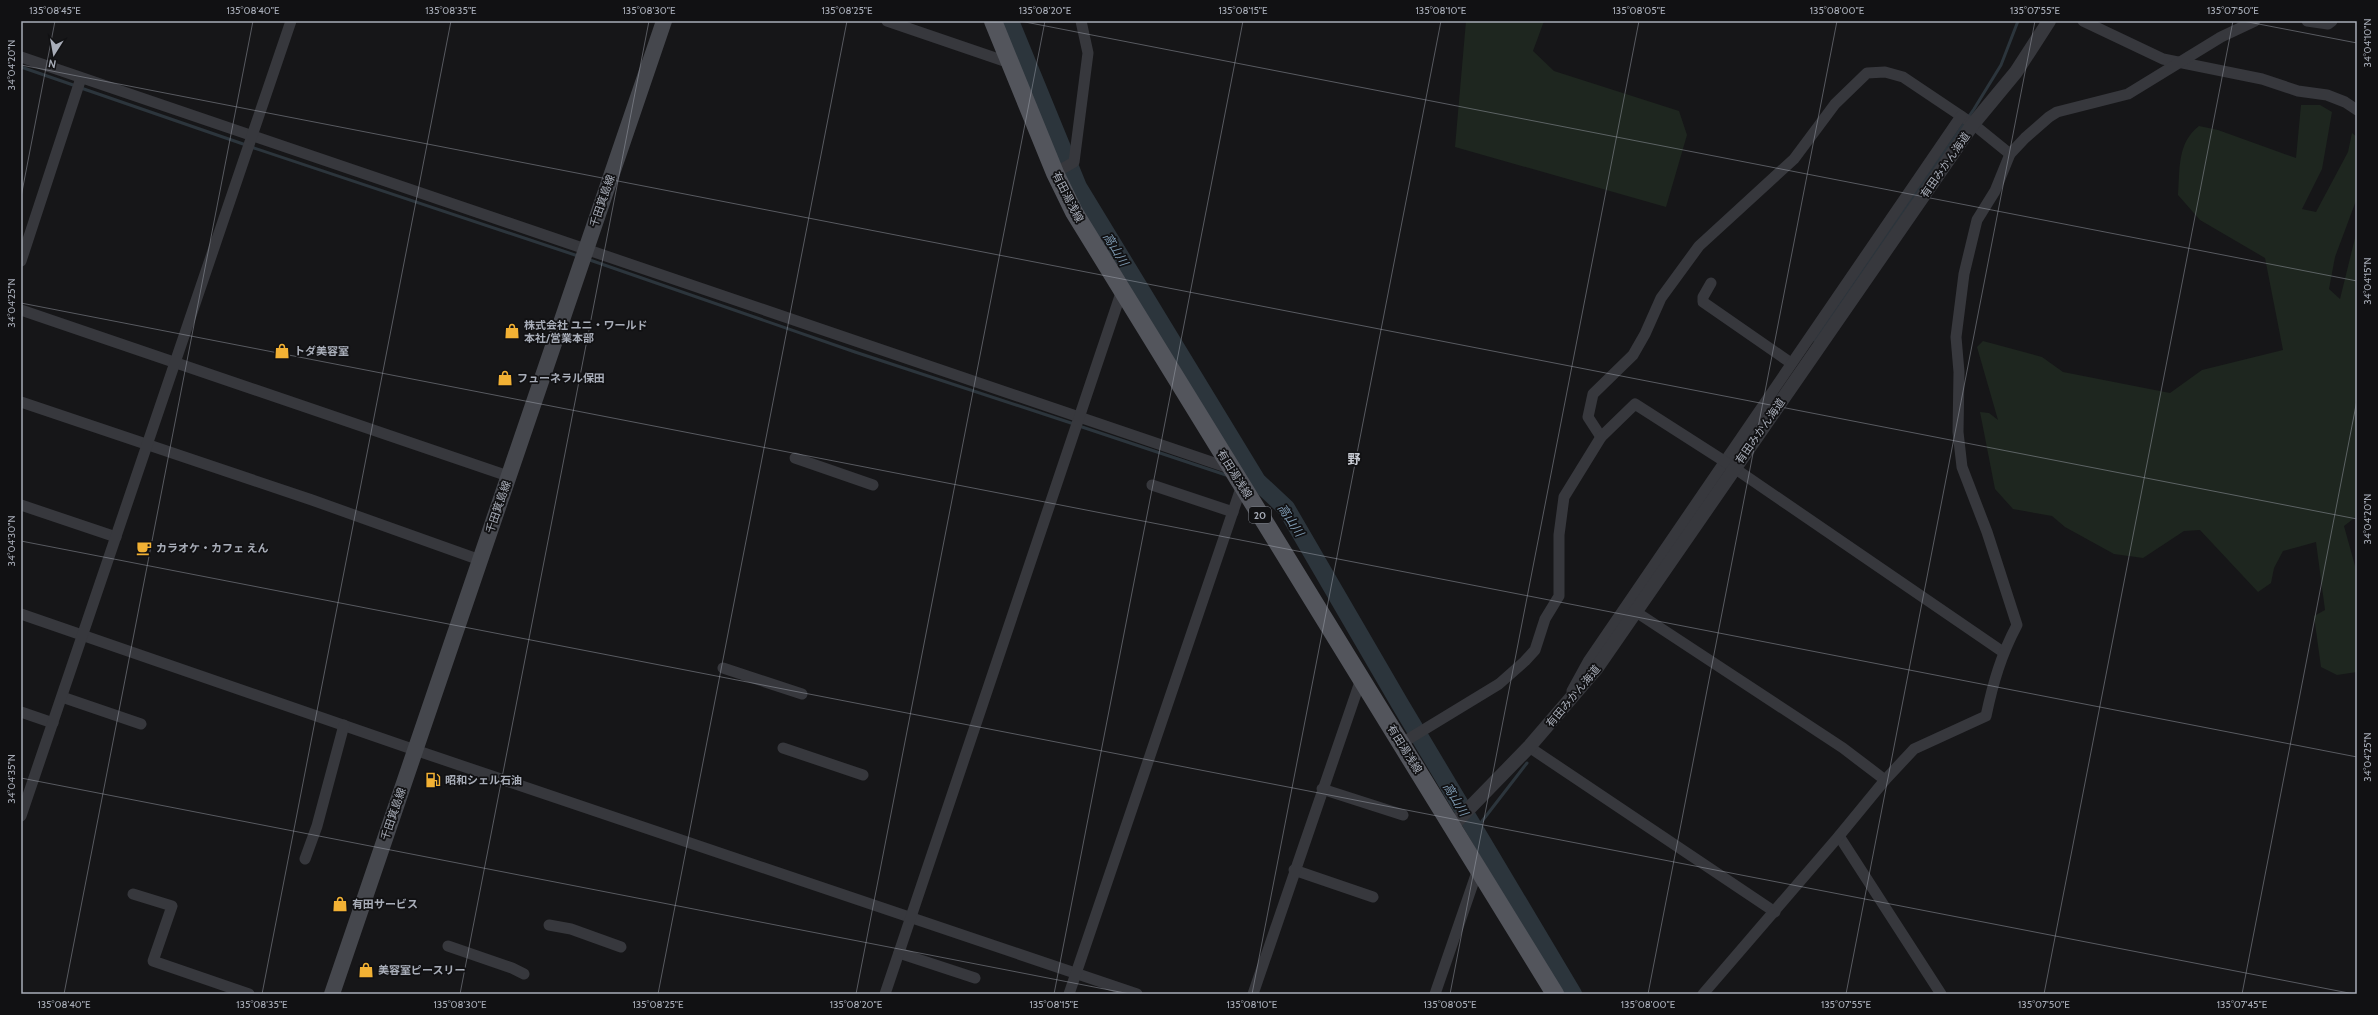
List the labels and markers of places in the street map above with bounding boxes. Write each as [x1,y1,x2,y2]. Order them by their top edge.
place label: 株式会社 ユニ・ワールド 本社/営業本部 [524,318,647,345]
shop icon: 株式会社 ユニ・ワールド 本社/営業本部 [503,322,521,340]
shop icon: トダ美容室 [273,342,291,360]
place label: トダ美容室 [294,344,349,358]
shop icon: フューネラル保田 [496,369,514,387]
place label: フューネラル保田 [517,371,605,385]
cafe icon: カラオケ・カフェ えん [135,539,153,557]
place label: カラオケ・カフェ えん [156,541,268,555]
fuel station icon: 昭和シェル石油 [424,771,442,789]
place label: 昭和シェル石油 [445,773,522,787]
shop icon: 有田サービス [331,895,349,913]
place label: 有田サービス [352,897,418,911]
shop icon: 美容室ピースリー [357,961,375,979]
place label: 美容室ピースリー [378,963,465,977]

